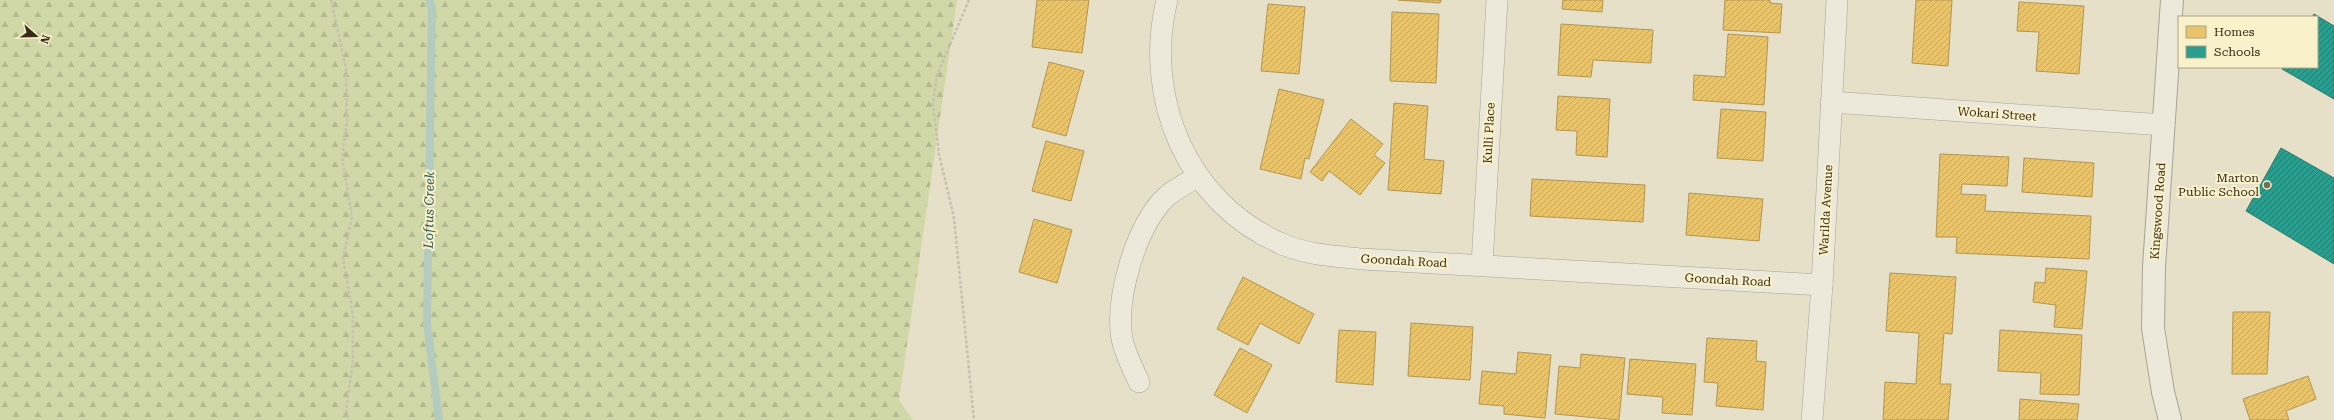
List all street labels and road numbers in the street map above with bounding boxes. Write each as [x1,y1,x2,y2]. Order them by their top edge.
street label: Kulli Place [1480,102,1498,164]
street label: Wokari Street [1957,104,2037,124]
street label: Kingswood Road [2148,162,2168,260]
street label: Warilda Avenue [1817,164,1835,256]
street label: Goondah Road [1360,252,1448,270]
street label: Goondah Road [1684,271,1772,289]

